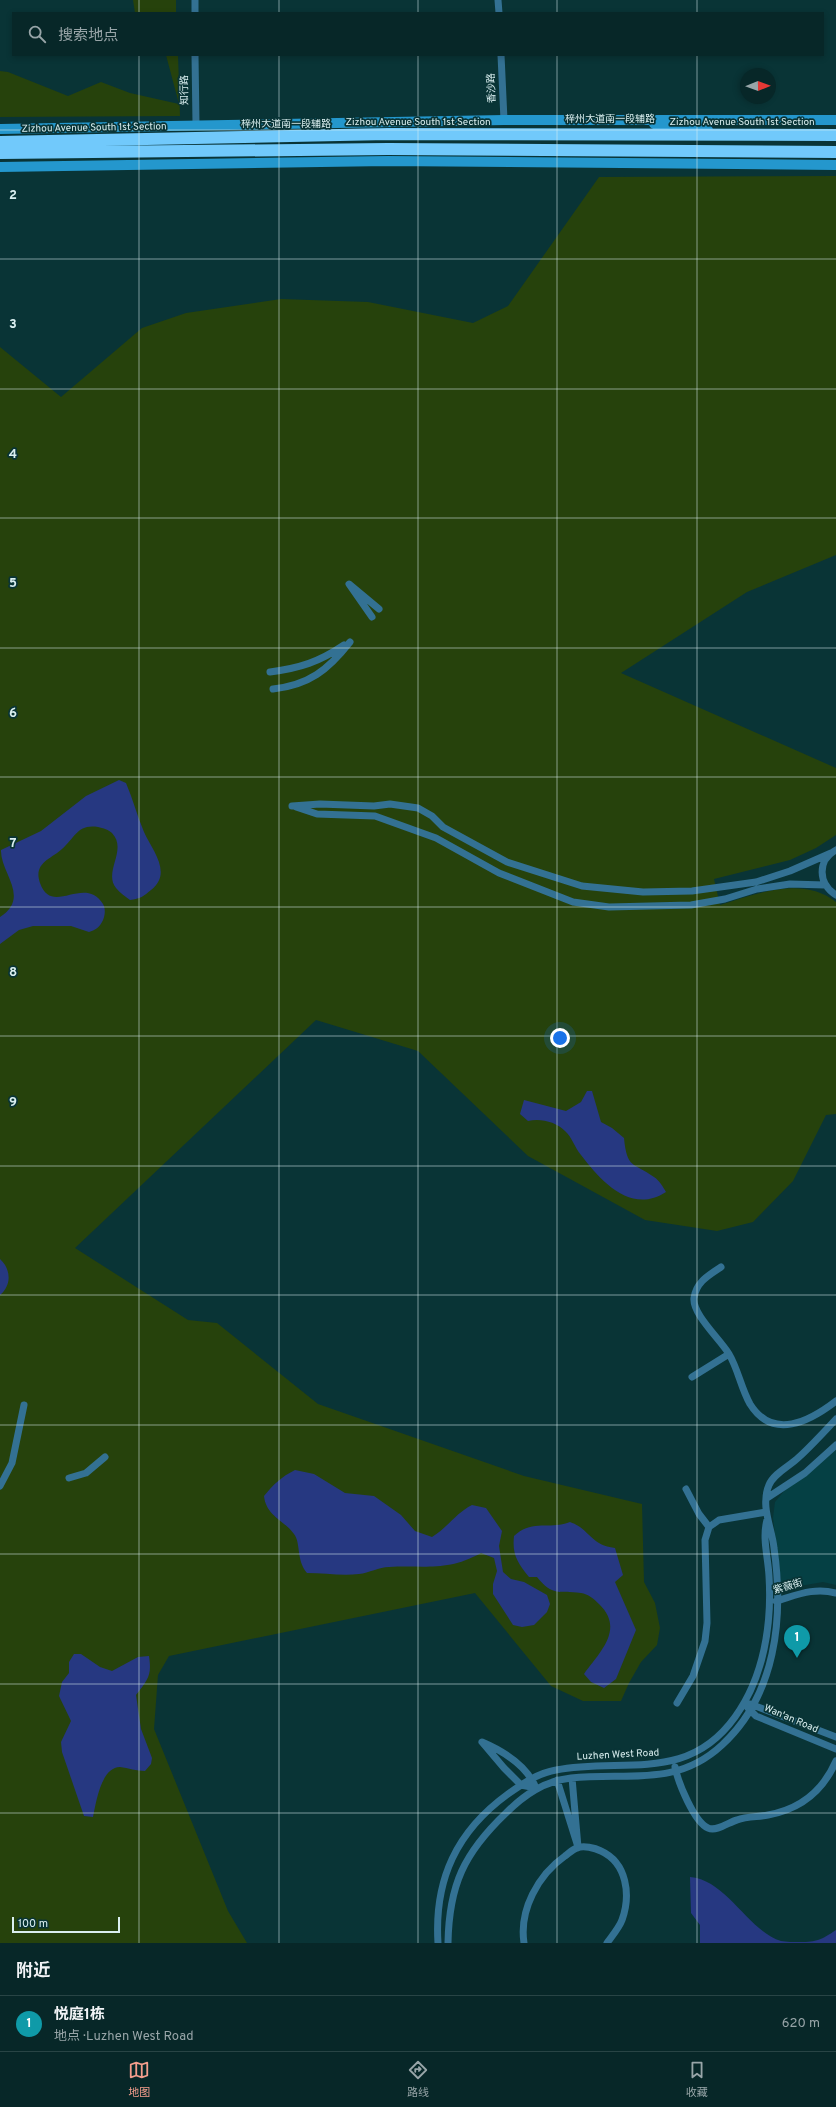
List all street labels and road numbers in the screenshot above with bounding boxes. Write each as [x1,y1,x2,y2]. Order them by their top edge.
street label: 香沙路 [485,73,499,103]
street label: 知行路 [178,75,192,105]
street label: 梓州大道南一段辅路 [565,113,655,126]
street label: Zizhou Avenue South 1st Section [345,116,491,129]
street label: Zizhou Avenue South 1st Section [669,116,815,129]
street label: 梓州大道南一段辅路 [241,118,331,131]
street label: Zizhou Avenue South 1st Section [21,120,167,136]
street label: 紫薇街 [772,1577,804,1597]
street label: Wan'an Road [762,1702,820,1736]
street label: Luzhen West Road [576,1746,660,1764]

